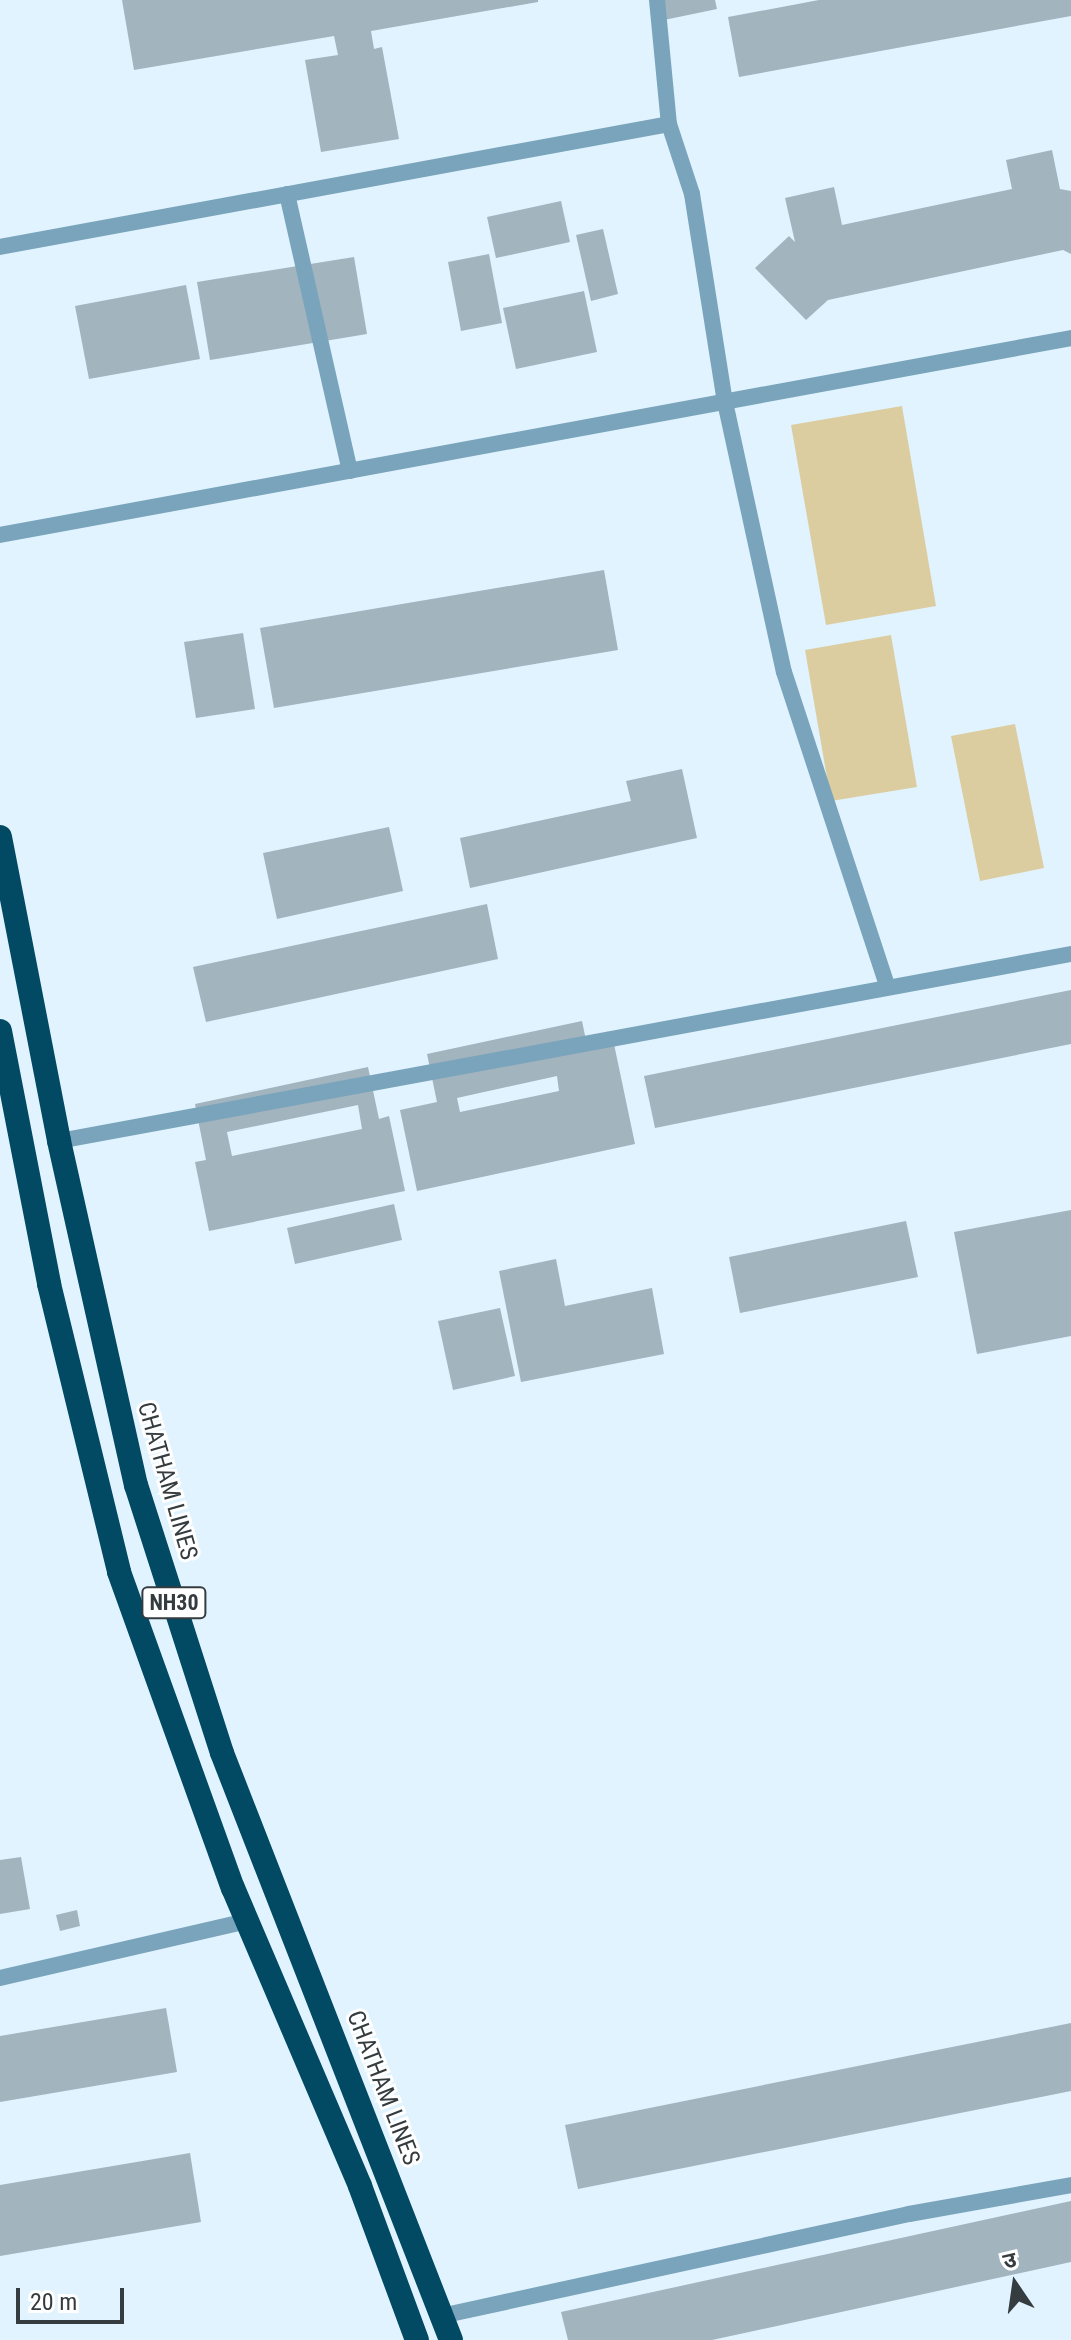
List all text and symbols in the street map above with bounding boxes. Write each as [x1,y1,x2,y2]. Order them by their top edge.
street label: CHATHAM LINES [131,1399,203,1563]
road number: NH30 [140,1585,208,1621]
street label: CHATHAM LINES [340,2007,426,2169]
north arrow [975,2244,1055,2324]
text: उ [1000,2247,1019,2274]
scale bar [20,2272,128,2322]
text: 20 m [30,2288,77,2316]

